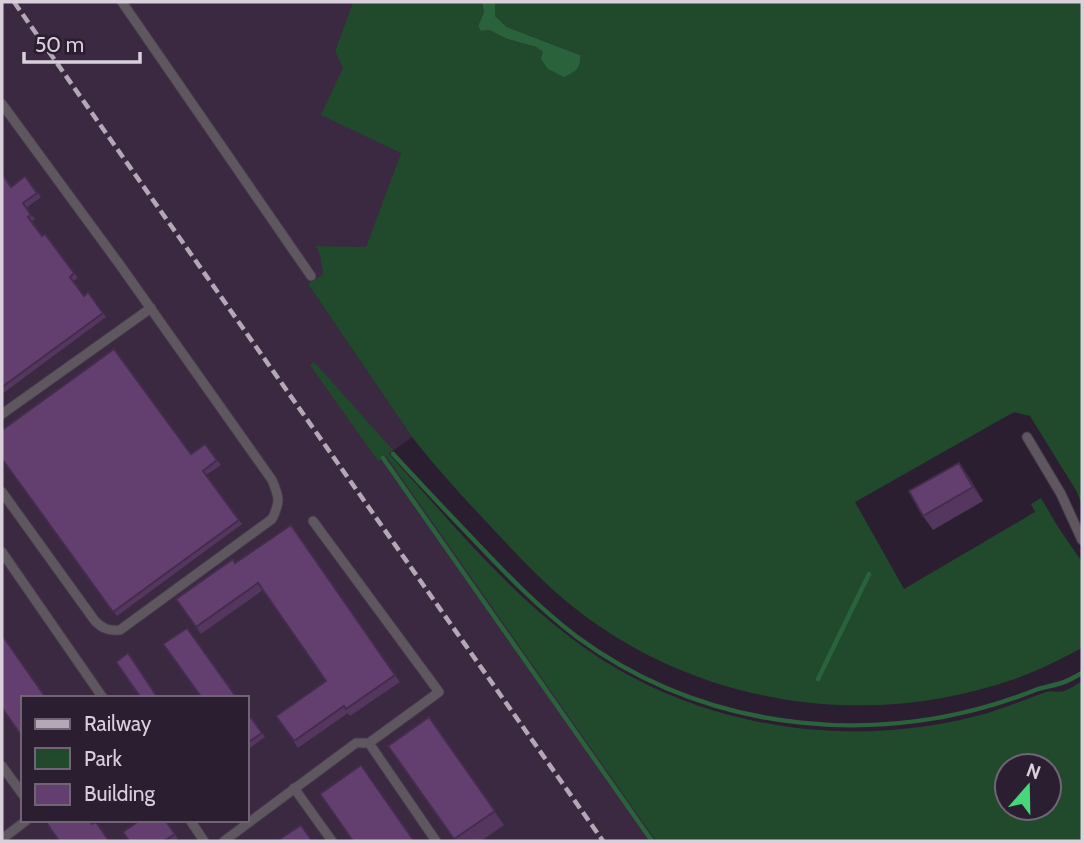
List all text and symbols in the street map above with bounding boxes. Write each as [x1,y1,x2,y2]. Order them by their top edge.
scale bar [24,21,140,65]
text: 50 m [35,32,84,57]
legend [21,696,248,822]
text: Railway [84,711,152,736]
text: Park [84,746,122,771]
north arrow [993,752,1063,822]
text: N [1023,758,1044,785]
text: Building [84,781,156,806]

